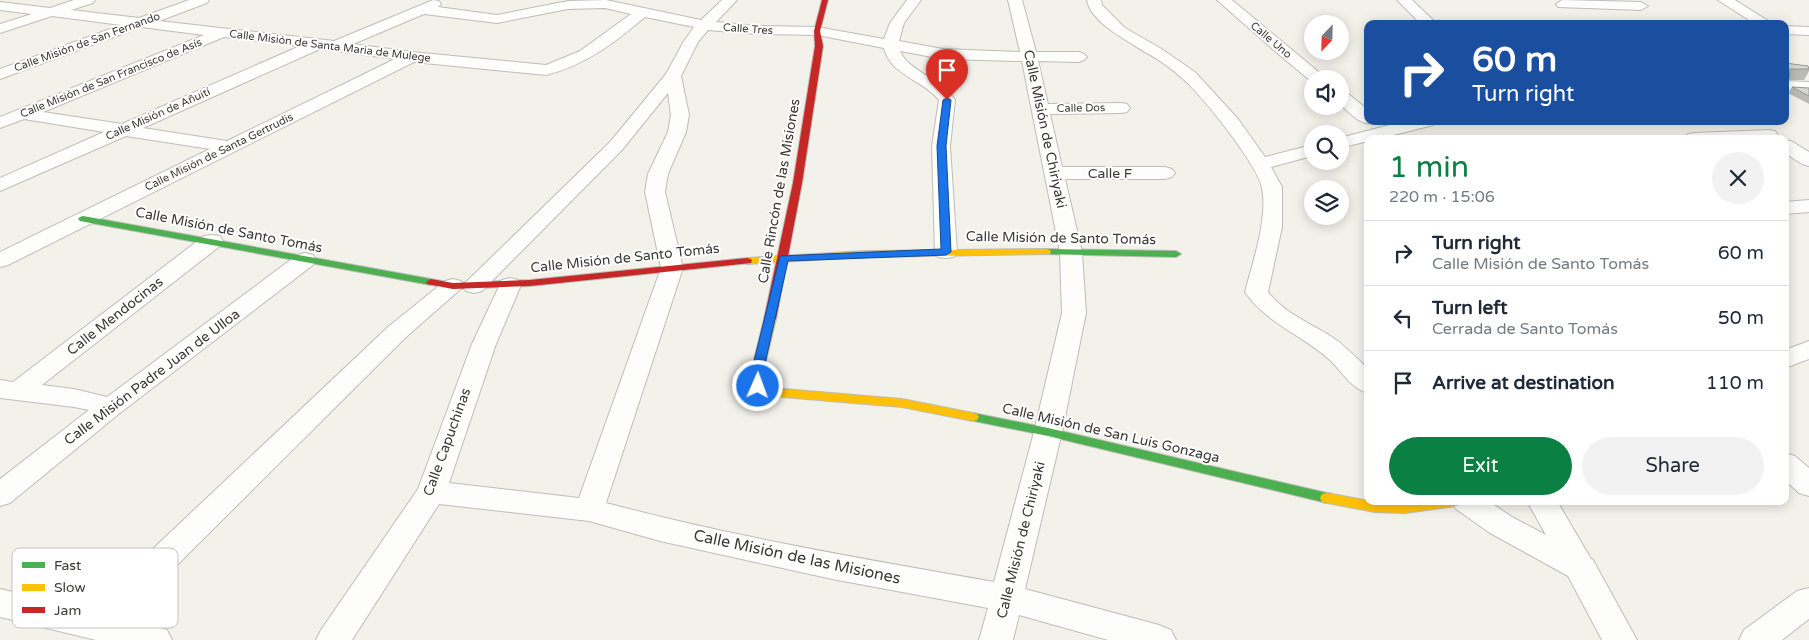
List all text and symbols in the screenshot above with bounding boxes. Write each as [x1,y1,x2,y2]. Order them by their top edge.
street label: Calle Misión de San Fernando [12,9,162,75]
north arrow [1304,15,1349,60]
map controls [1304,15,1349,225]
street label: Calle Uno [1248,19,1295,61]
street label: Calle Tres [723,21,773,37]
street label: Calle Misión de Santa Maria de Mulege [229,27,431,65]
street label: Calle Misión de San Francisco de Asís [18,35,204,121]
text: 60 m [1472,39,1557,81]
icon: right [1389,40,1454,105]
street label: Calle Misión de Chiriyaki [1020,48,1070,210]
pin [926,49,968,100]
icon: arrive [933,56,961,84]
button: sound [1304,70,1349,115]
text: Turn right [1472,81,1574,107]
street label: Calle Misión de Añuití [104,85,213,143]
street label: Calle Rincón de las Misiones [754,97,804,285]
street label: Calle Dos [1057,101,1105,115]
street label: Calle Misión de Santa Gertrudis [143,110,295,194]
button: search [1304,125,1349,170]
text: 1 min [1389,149,1469,186]
button: close [1712,152,1764,204]
street label: Calle F [1088,165,1133,182]
button: layers [1304,180,1349,225]
text: 220 m · 15:06 [1389,187,1495,207]
street label: Calle Misión de Santo Tomás [134,204,324,257]
street label: Calle Misión de Santo Tomás [966,228,1156,248]
text: Turn right [1432,232,1520,254]
icon: right [1389,239,1417,267]
street label: Calle Misión de Santo Tomás [530,240,721,276]
text: 60 m [1718,242,1764,264]
text: Calle Misión de Santo Tomás [1432,254,1649,274]
street label: Calle Mendocinas [64,273,167,359]
text: Turn left [1432,297,1508,319]
icon: left [1389,304,1417,332]
street label: Calle Misión Padre Juan de Ulloa [61,305,243,449]
text: 50 m [1718,307,1764,329]
text: Cerrada de Santo Tomás [1432,319,1618,339]
position arrow [731,359,783,411]
icon: arrive [1389,369,1417,397]
text: Arrive at destination [1432,372,1615,394]
text: 110 m [1706,372,1764,394]
street label: Calle Capuchinas [420,385,475,498]
street label: Calle Misión de San Luis Gonzaga [1001,400,1221,466]
button: Exit [1389,437,1572,495]
button: Share [1582,437,1764,495]
street label: Calle Misión de Chiriyaki [993,460,1049,620]
street label: Calle Misión de las Misiones [692,525,902,589]
legend [12,548,178,628]
text: Fast [54,557,82,574]
text: Slow [54,579,86,596]
text: Jam [54,602,81,619]

